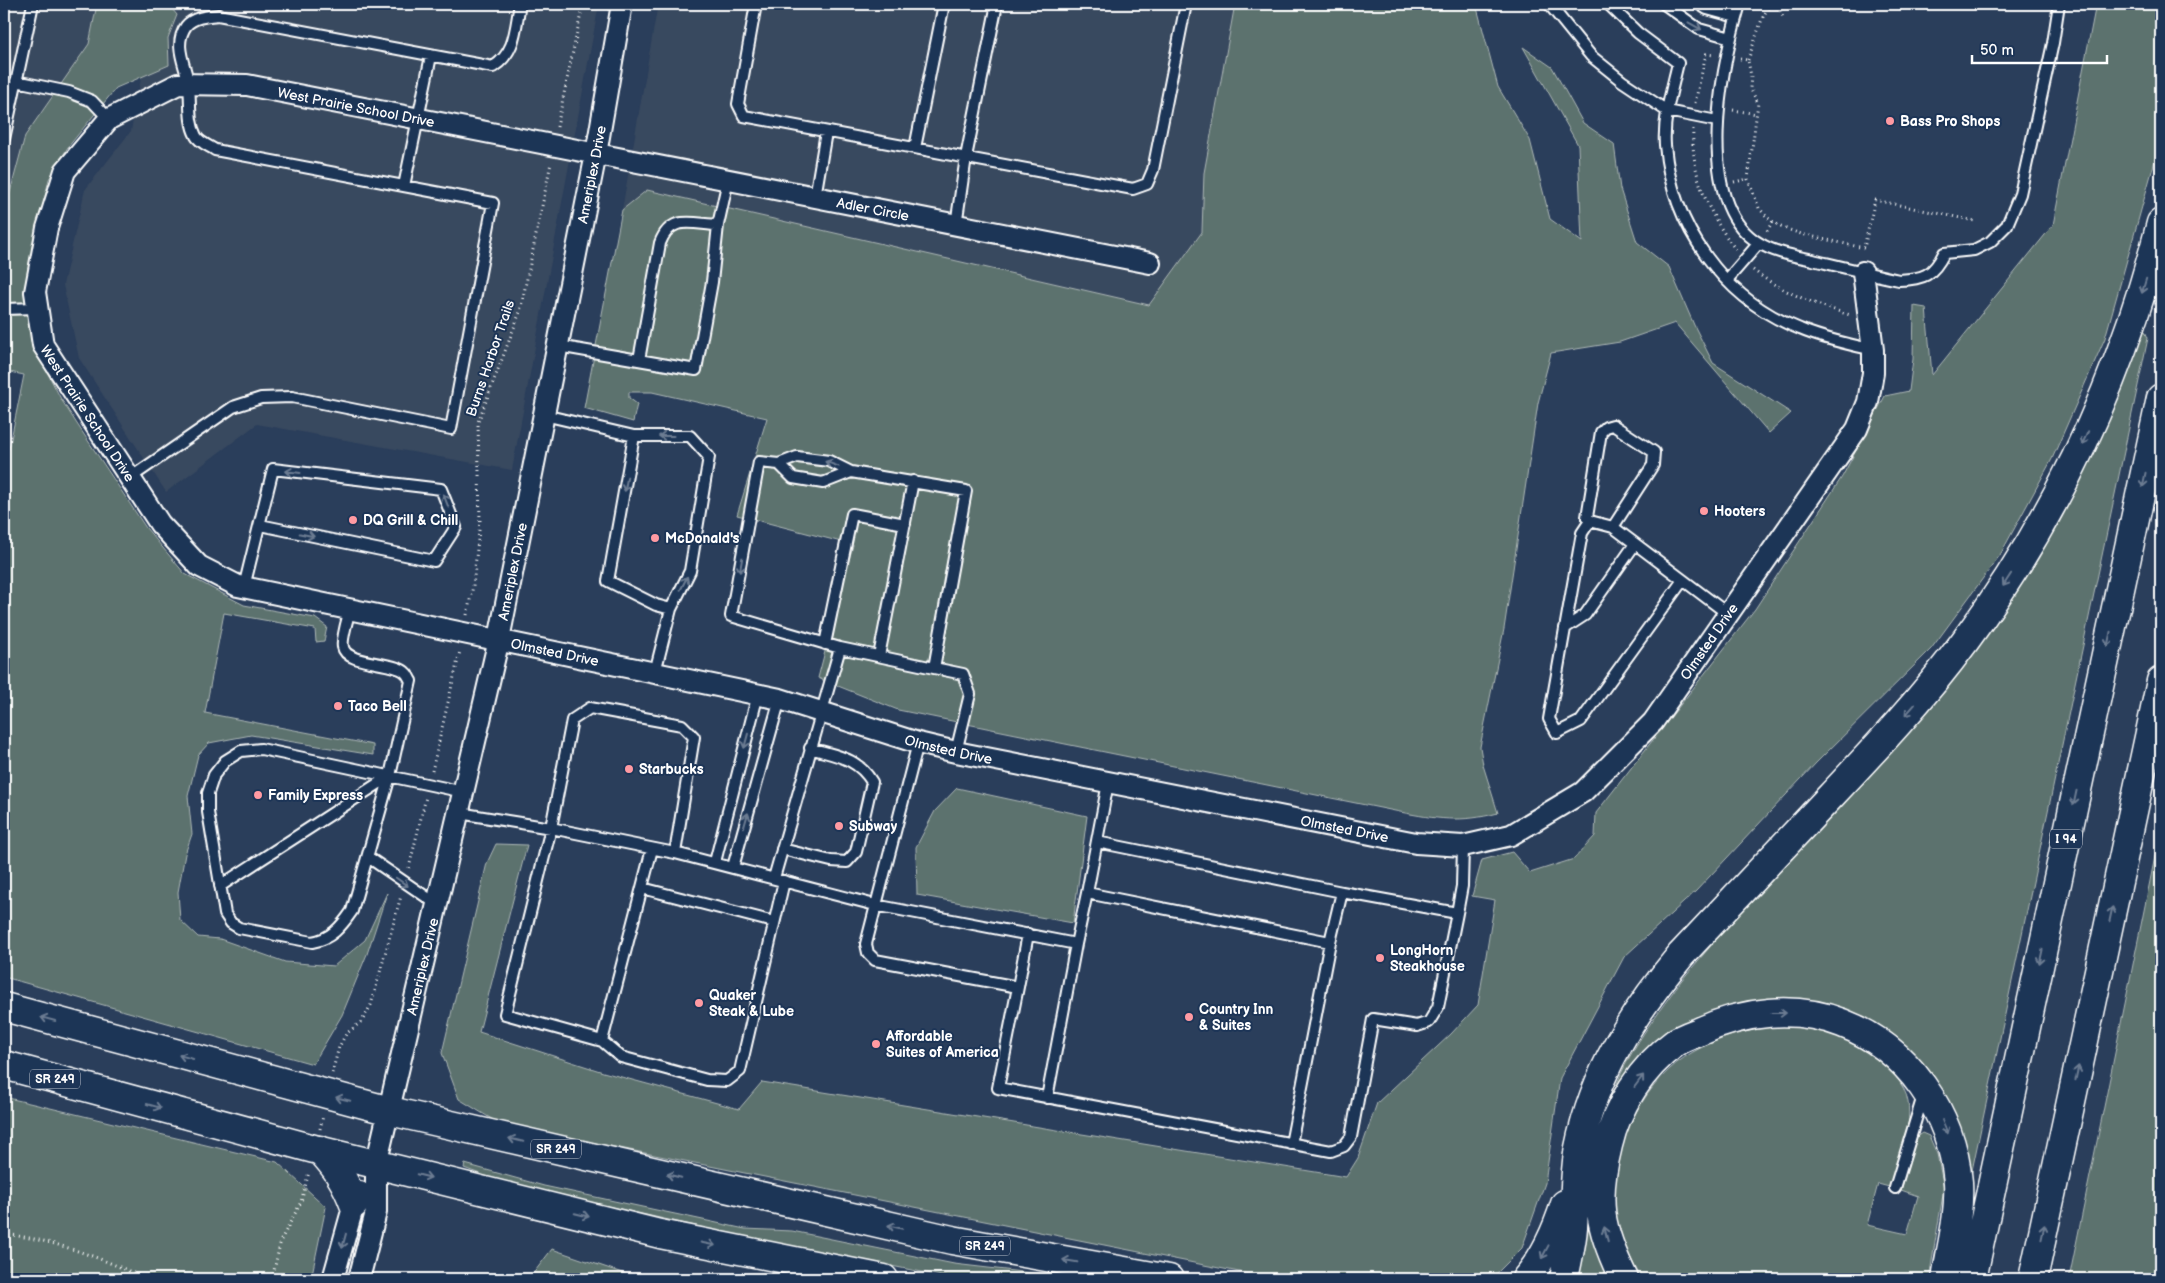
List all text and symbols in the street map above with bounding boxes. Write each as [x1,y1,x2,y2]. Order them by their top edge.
one-way arrow [1688,21,1702,31]
scale bar [1972,32,2108,64]
text: 50 m [1980,41,2014,60]
street label: West Prairie School Drive [276,84,436,131]
place label: Bass Pro Shops [1900,113,2000,130]
marker: Bass Pro Shops [1884,115,1896,127]
street label: Ameriplex Drive [574,124,610,225]
street label: Adler Circle [835,194,910,225]
one-way arrow [2138,278,2148,294]
street label: Burns Harbor Trails [463,298,518,419]
street label: West Prairie School Drive [36,342,138,485]
one-way arrow [2080,430,2090,445]
one-way arrow [659,431,675,441]
one-way arrow [825,459,840,468]
one-way arrow [285,467,301,477]
one-way arrow [2138,472,2148,488]
one-way arrow [620,475,630,491]
one-way arrow [441,494,450,509]
place label: Hooters [1714,503,1765,520]
marker: Hooters [1698,505,1710,517]
place label: DQ Grill & Chill [363,512,458,529]
marker: DQ Grill & Chill [347,514,359,526]
street label: Ameriplex Drive [495,521,531,622]
one-way arrow [299,530,315,540]
place label: McDonald's [665,530,740,547]
marker: McDonald's [649,532,661,544]
one-way arrow [735,557,745,573]
one-way arrow [2002,573,2012,587]
one-way arrow [679,575,689,590]
street label: Olmsted Drive [1677,600,1742,683]
one-way arrow [2104,630,2114,646]
street label: Olmsted Drive [509,635,600,670]
place label: Taco Bell [348,698,407,715]
marker: Taco Bell [332,700,344,712]
one-way arrow [1904,704,1915,717]
street label: Olmsted Drive [902,731,994,768]
one-way arrow [741,733,750,749]
place label: Starbucks [639,761,704,778]
marker: Starbucks [623,763,635,775]
place label: Family Express [268,787,363,804]
marker: Family Express [252,789,264,801]
one-way arrow [2070,789,2079,805]
street label: Olmsted Drive [1299,812,1390,846]
one-way arrow [742,813,751,829]
place label: Subway [849,818,898,835]
marker: Subway [833,820,845,832]
road number: I 94 [2050,830,2082,849]
one-way arrow [395,877,409,887]
one-way arrow [2107,906,2116,922]
street label: Ameriplex Drive [403,916,443,1017]
place label: LongHorn Steakhouse [1390,942,1465,975]
one-way arrow [2036,948,2045,964]
marker: LongHorn Steakhouse [1374,952,1386,964]
place label: Quaker Steak & Lube [709,987,794,1020]
marker: Quaker Steak & Lube [693,997,705,1009]
place label: Country Inn & Suites [1199,1001,1273,1034]
one-way arrow [1770,1008,1787,1018]
marker: Country Inn & Suites [1183,1011,1195,1023]
one-way arrow [41,1014,57,1024]
place label: Affordable Suites of America [885,1028,999,1061]
marker: Affordable Suites of America [870,1038,882,1050]
one-way arrow [178,1052,194,1061]
one-way arrow [2073,1065,2082,1081]
road number: SR 249 [30,1070,80,1088]
one-way arrow [1633,1075,1644,1088]
one-way arrow [335,1094,351,1103]
one-way arrow [146,1101,162,1111]
one-way arrow [1941,1119,1950,1134]
one-way arrow [509,1135,525,1144]
road number: SR 249 [531,1140,581,1158]
one-way arrow [667,1171,683,1180]
one-way arrow [415,1172,431,1181]
one-way arrow [573,1211,589,1220]
one-way arrow [887,1221,903,1231]
one-way arrow [2039,1224,2048,1240]
one-way arrow [1600,1227,1610,1243]
one-way arrow [338,1232,348,1248]
road number: SR 249 [960,1236,1010,1256]
one-way arrow [700,1240,716,1249]
one-way arrow [1540,1245,1550,1260]
one-way arrow [1062,1256,1078,1265]

